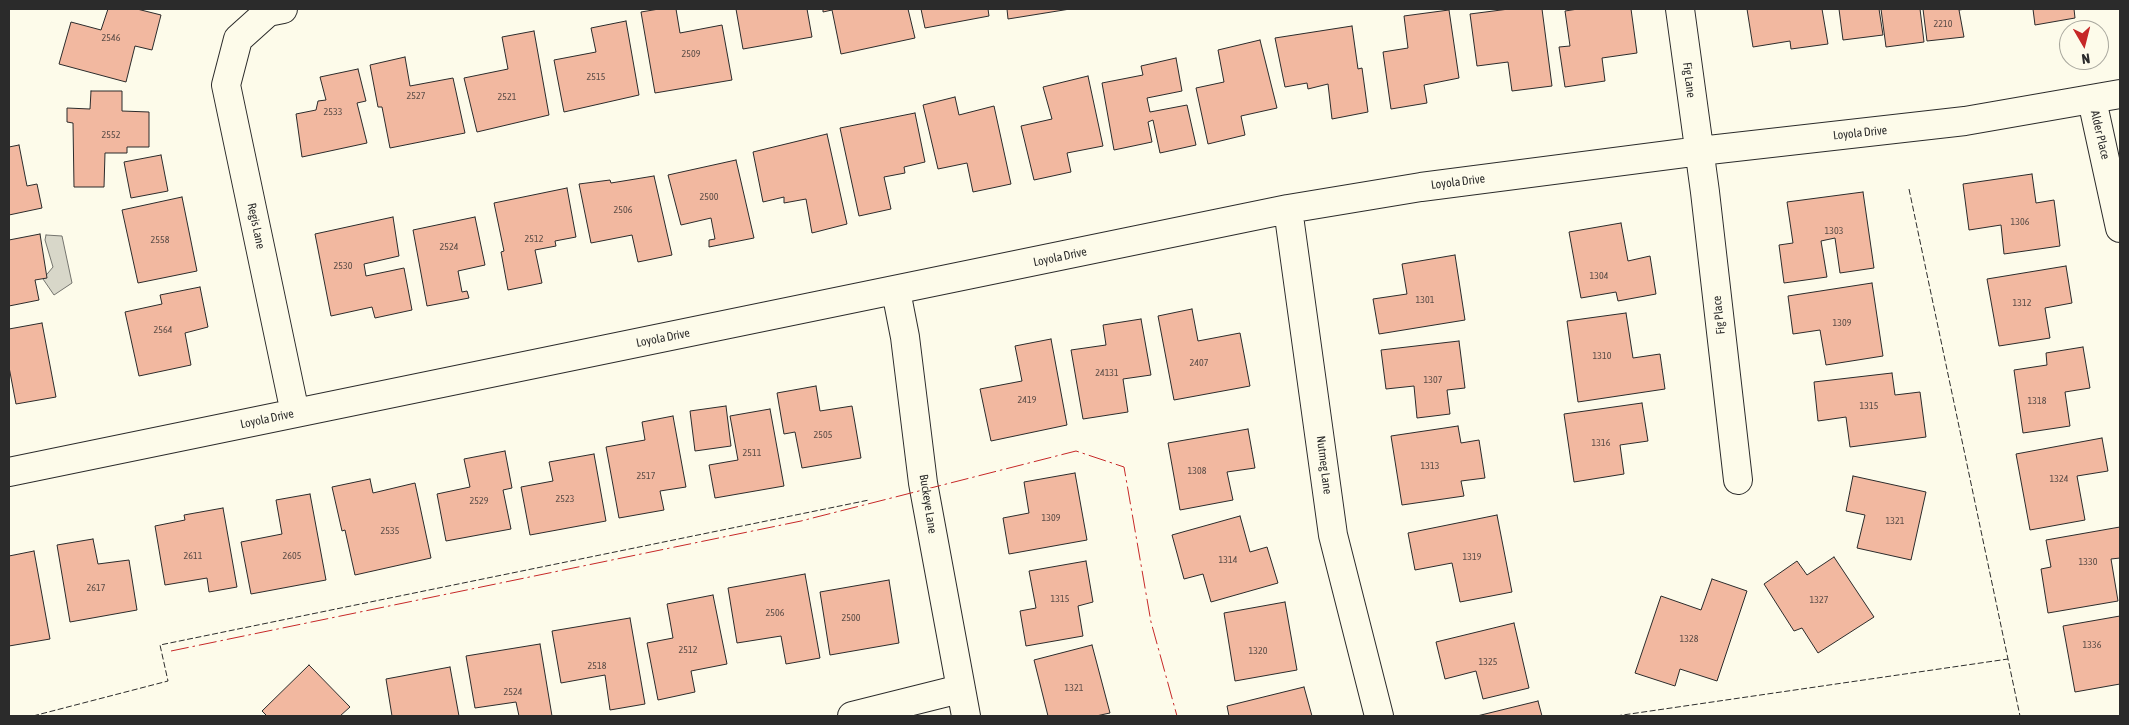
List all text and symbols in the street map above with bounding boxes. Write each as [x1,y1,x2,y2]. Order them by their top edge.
house number: 2210 [1934,18,1952,30]
north arrow [2059,20,2109,70]
house number: 2546 [102,32,120,44]
house number: 2509 [682,48,700,60]
text: N [2081,50,2091,67]
street label: Fig Lane [1680,61,1698,99]
house number: 2515 [587,71,605,83]
house number: 2527 [407,90,425,102]
house number: 2521 [498,91,516,103]
house number: 2533 [324,106,342,118]
street label: Alder Place [2087,109,2113,161]
street label: Loyola Drive [1832,123,1888,143]
house number: 2552 [102,129,120,141]
street label: Loyola Drive [1430,172,1486,192]
house number: 2500 [700,191,718,203]
street label: Regis Lane [244,202,268,250]
house number: 2506 [614,204,632,216]
house number: 1306 [2011,216,2029,228]
house number: 1303 [1825,225,1843,237]
house number: 2512 [525,233,543,245]
house number: 2558 [151,234,169,246]
house number: 2524 [440,241,458,253]
street label: Loyola Drive [1032,244,1088,270]
house number: 2530 [334,260,352,272]
house number: 1304 [1590,270,1608,282]
house number: 1301 [1416,294,1434,306]
street label: Fig Place [1710,295,1728,335]
house number: 1312 [2013,297,2031,309]
house number: 1309 [1833,317,1851,329]
house number: 2564 [154,324,172,336]
street label: Loyola Drive [635,326,691,350]
house number: 1310 [1593,350,1611,362]
house number: 2407 [1190,357,1208,369]
house number: 24131 [1095,367,1119,379]
house number: 1307 [1424,374,1442,386]
house number: 2419 [1018,394,1036,406]
house number: 1318 [2028,395,2046,407]
house number: 1315 [1860,400,1878,412]
street label: Loyola Drive [239,406,295,432]
house number: 2505 [814,429,832,441]
street label: Nutmeg Lane [1313,435,1335,495]
house number: 1316 [1592,437,1610,449]
house number: 2511 [743,447,761,459]
house number: 1313 [1421,460,1439,472]
house number: 1308 [1188,465,1206,477]
house number: 2517 [637,470,655,482]
street label: Buckeye Lane [916,473,940,535]
house number: 1324 [2050,473,2068,485]
house number: 2523 [556,493,574,505]
house number: 2529 [470,495,488,507]
house number: 1309 [1042,512,1060,524]
house number: 1321 [1886,515,1904,527]
house number: 2535 [381,525,399,537]
house number: 2611 [184,550,202,562]
house number: 2605 [283,550,301,562]
house number: 1319 [1463,551,1481,563]
house number: 1314 [1219,554,1237,566]
house number: 1330 [2079,556,2097,568]
house number: 2617 [87,582,105,594]
house number: 1315 [1051,593,1069,605]
house number: 1327 [1810,594,1828,606]
house number: 2506 [766,607,784,619]
house number: 2500 [842,612,860,624]
house number: 1328 [1680,633,1698,645]
house number: 1336 [2083,639,2101,651]
house number: 2512 [679,644,697,656]
house number: 1320 [1249,645,1267,657]
house number: 1325 [1479,656,1497,668]
house number: 2518 [588,660,606,672]
house number: 1321 [1065,682,1083,694]
house number: 2524 [504,686,522,698]

